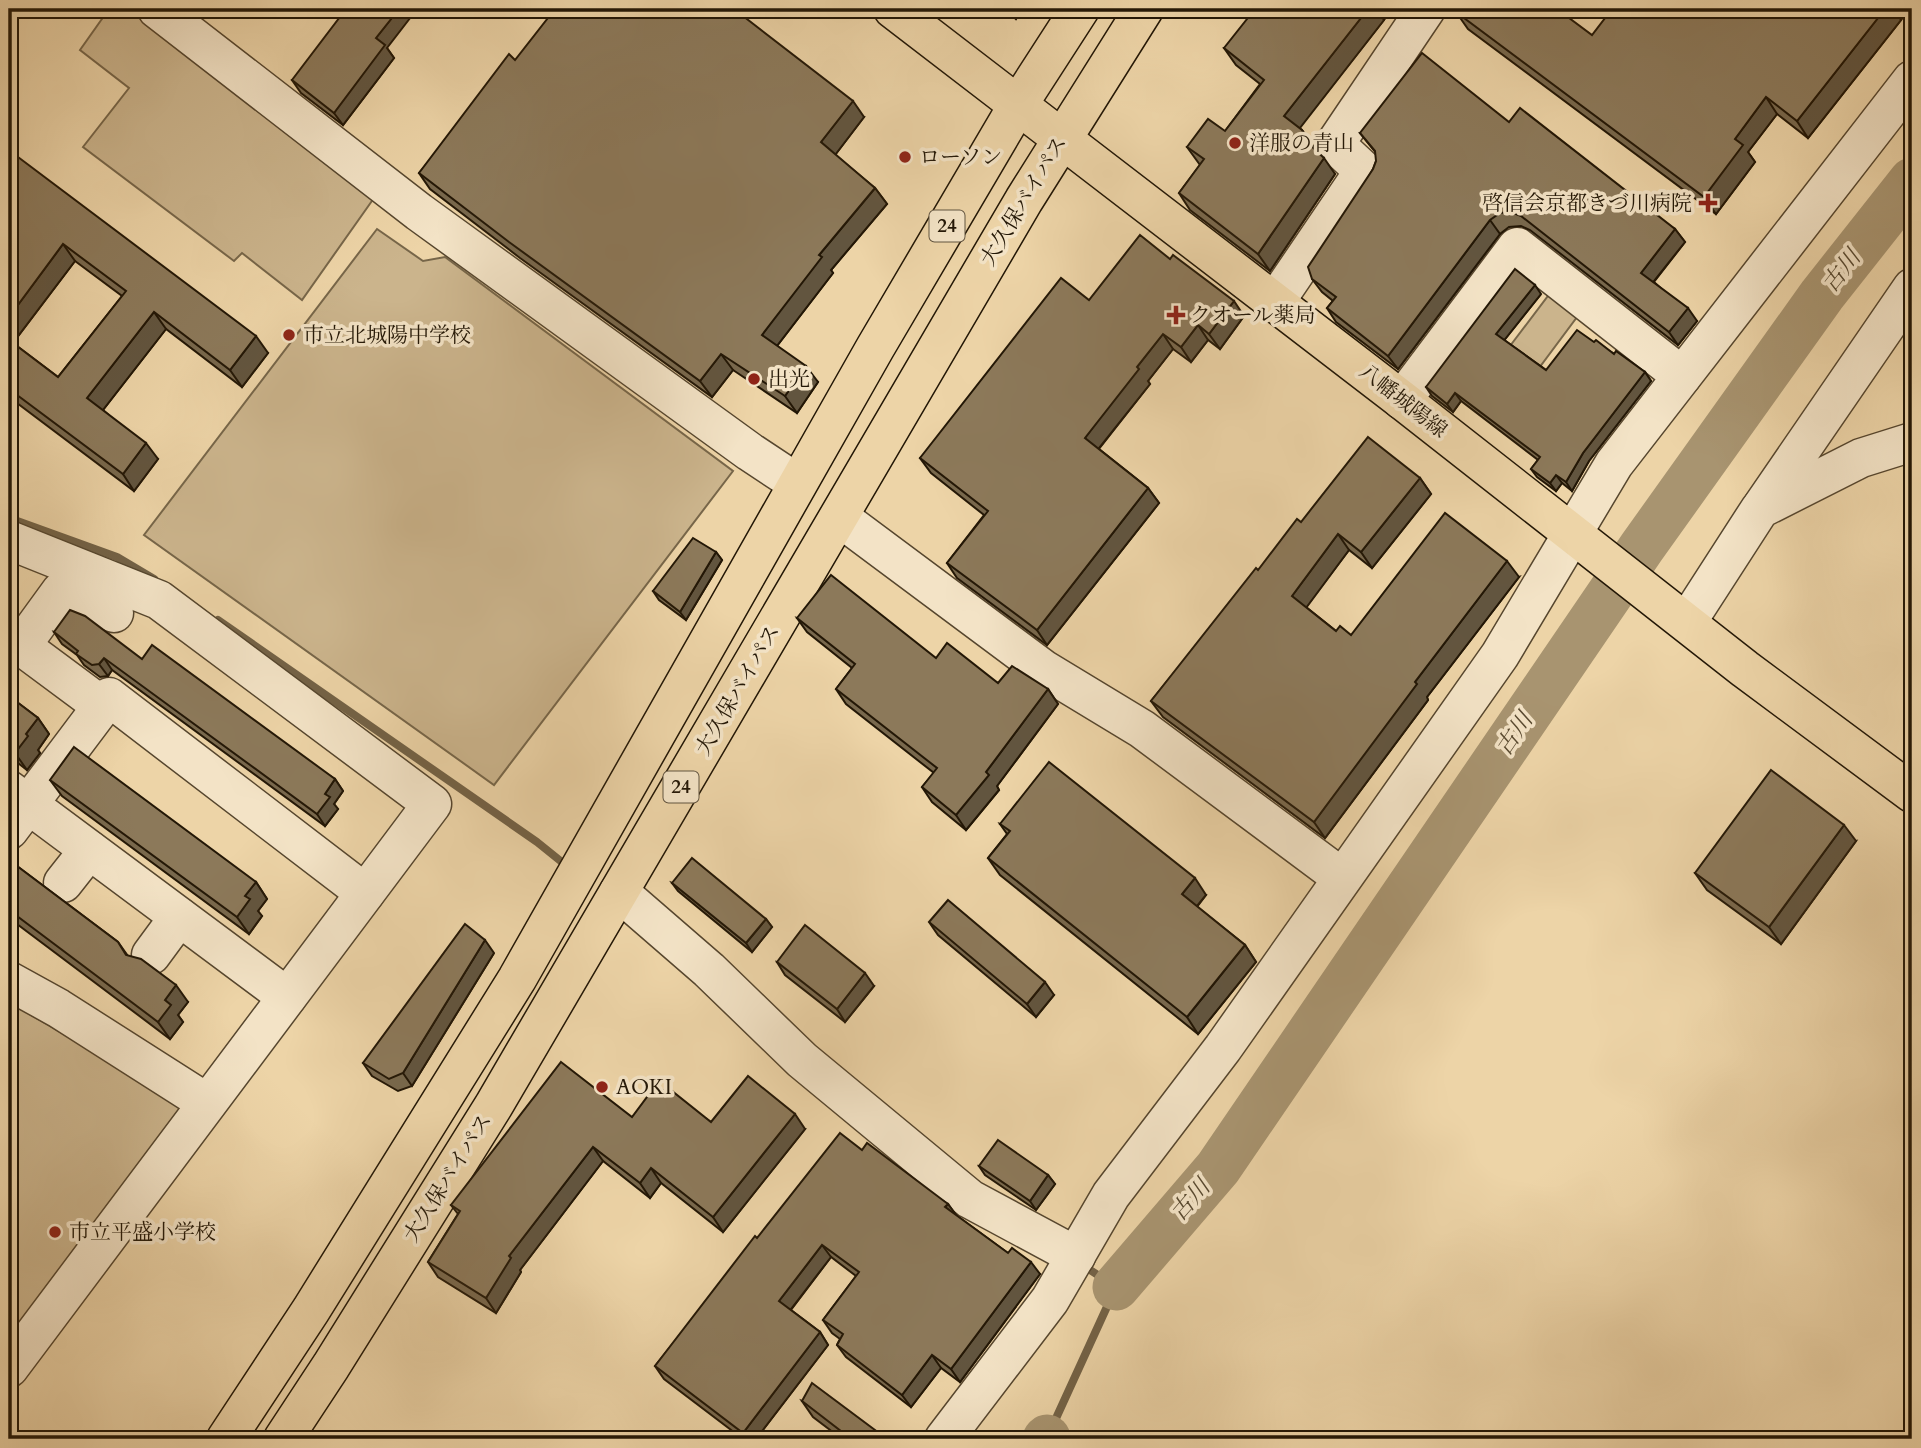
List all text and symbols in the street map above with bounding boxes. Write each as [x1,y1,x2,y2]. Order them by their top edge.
place label: 洋服の青山 [1249,129,1354,158]
street label: 大久保バイパス [974,131,1074,271]
marker: 洋服の青山 [1227,135,1243,151]
place label: ローソン [919,143,1002,172]
marker: ローソン [897,149,913,165]
place label: 啓信会京都きづ川病院 [1482,189,1692,218]
marker: 啓信会京都きづ川病院 [1698,193,1718,213]
road number: 24 [930,210,964,242]
water label: 古川 [1815,241,1869,299]
place label: クオール薬局 [1190,301,1316,330]
marker: クオール薬局 [1168,307,1184,323]
place label: 市立北城陽中学校 [303,321,471,350]
marker: 市立北城陽中学校 [281,327,297,343]
street label: 八幡城陽線 [1353,357,1453,445]
place label: 出光 [768,365,810,394]
marker: 出光 [746,371,762,387]
street label: 大久保バイパス [689,619,787,761]
water label: 古川 [1488,704,1541,762]
road number: 24 [664,772,698,802]
place label: AOKI [616,1073,672,1102]
marker: AOKI [594,1079,610,1095]
street label: 大久保バイパス [397,1108,499,1248]
water label: 古川 [1163,1170,1219,1228]
place label: 市立平盛小学校 [69,1218,216,1247]
marker: 市立平盛小学校 [47,1224,63,1240]

